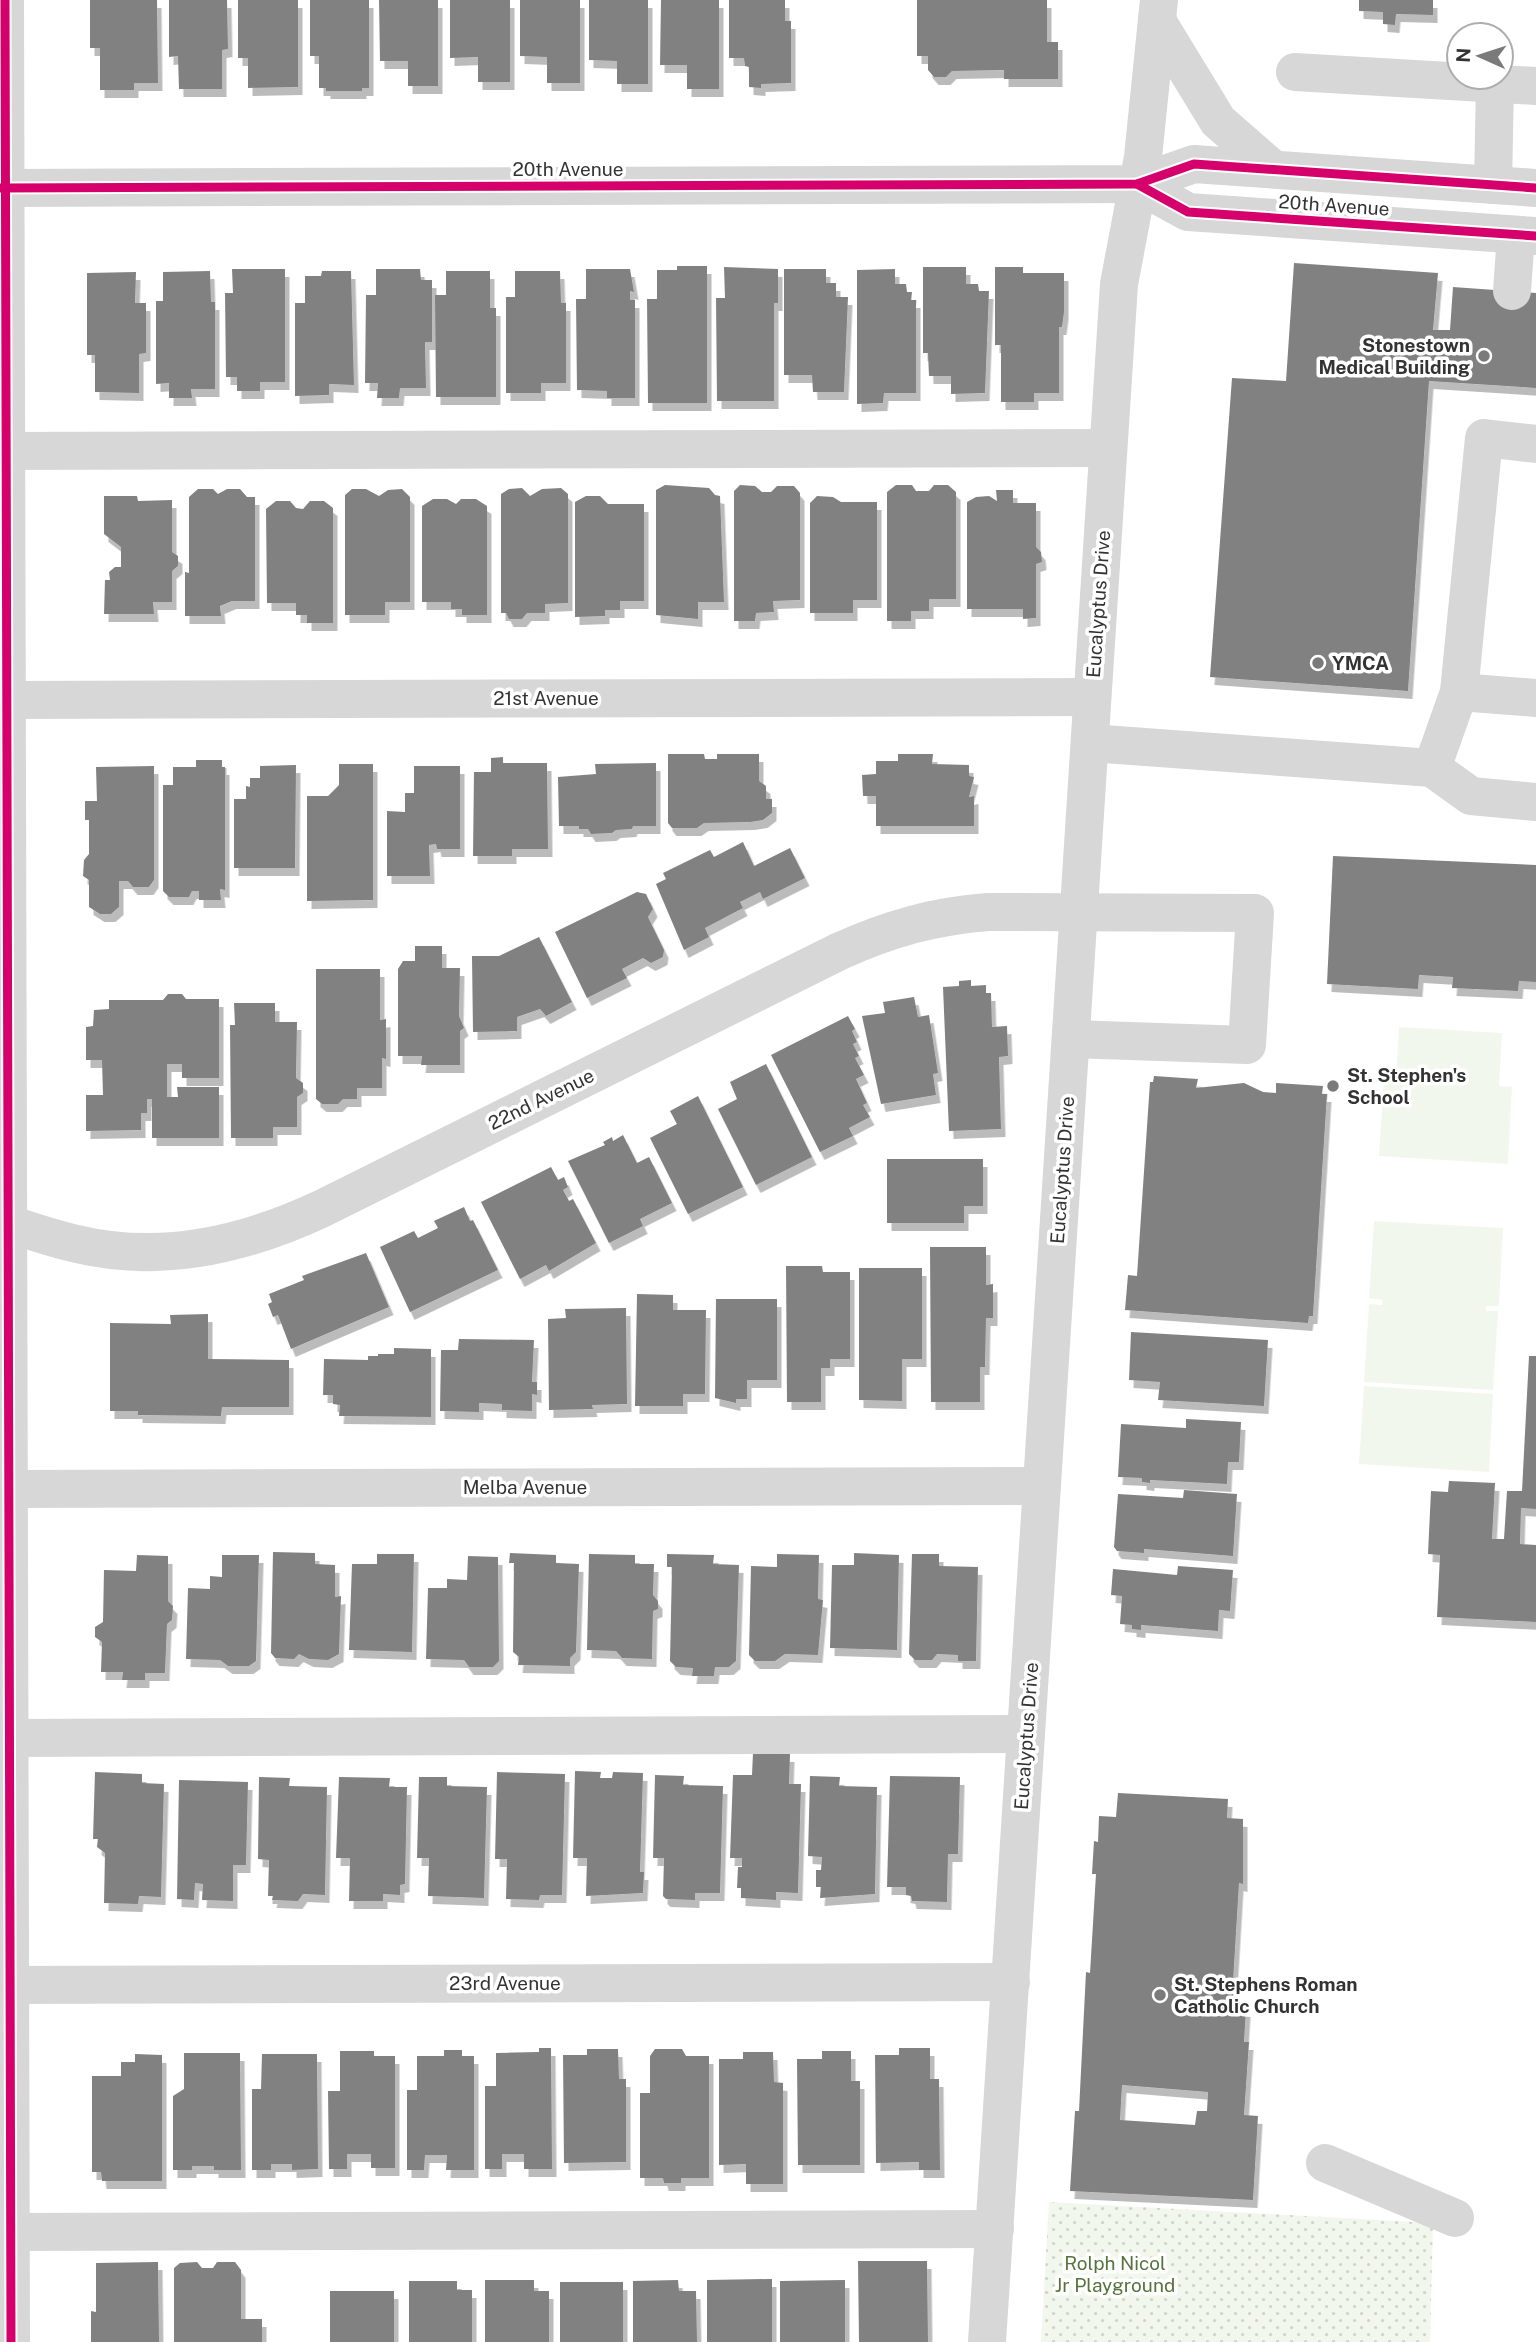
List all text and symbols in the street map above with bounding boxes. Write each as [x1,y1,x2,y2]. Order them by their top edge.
north arrow [1445,21,1515,91]
text: N [1452,47,1474,63]
street label: 20th Avenue [512,158,624,180]
street label: 20th Avenue [1278,190,1390,220]
place label: Stonestown Medical Building [1318,334,1470,378]
marker: Stonestown Medical Building [1476,348,1492,364]
street label: Eucalyptus Drive [1082,530,1114,678]
place label: YMCA [1332,652,1389,674]
marker: YMCA [1310,655,1326,671]
street label: 21st Avenue [493,687,599,709]
street label: 22nd Avenue [485,1064,597,1134]
place label: St. Stephen's School [1347,1064,1466,1108]
marker: St. Stephen's School [1325,1078,1341,1094]
street label: Eucalyptus Drive [1046,1096,1078,1244]
street label: Melba Avenue [463,1476,587,1498]
street label: Eucalyptus Drive [1010,1662,1042,1810]
street label: 23rd Avenue [449,1972,561,1994]
place label: St. Stephens Roman Catholic Church [1174,1973,1357,2017]
marker: St. Stephens Roman Catholic Church [1152,1987,1168,2003]
park label: Rolph Nicol Jr Playground [1055,2252,1175,2296]

